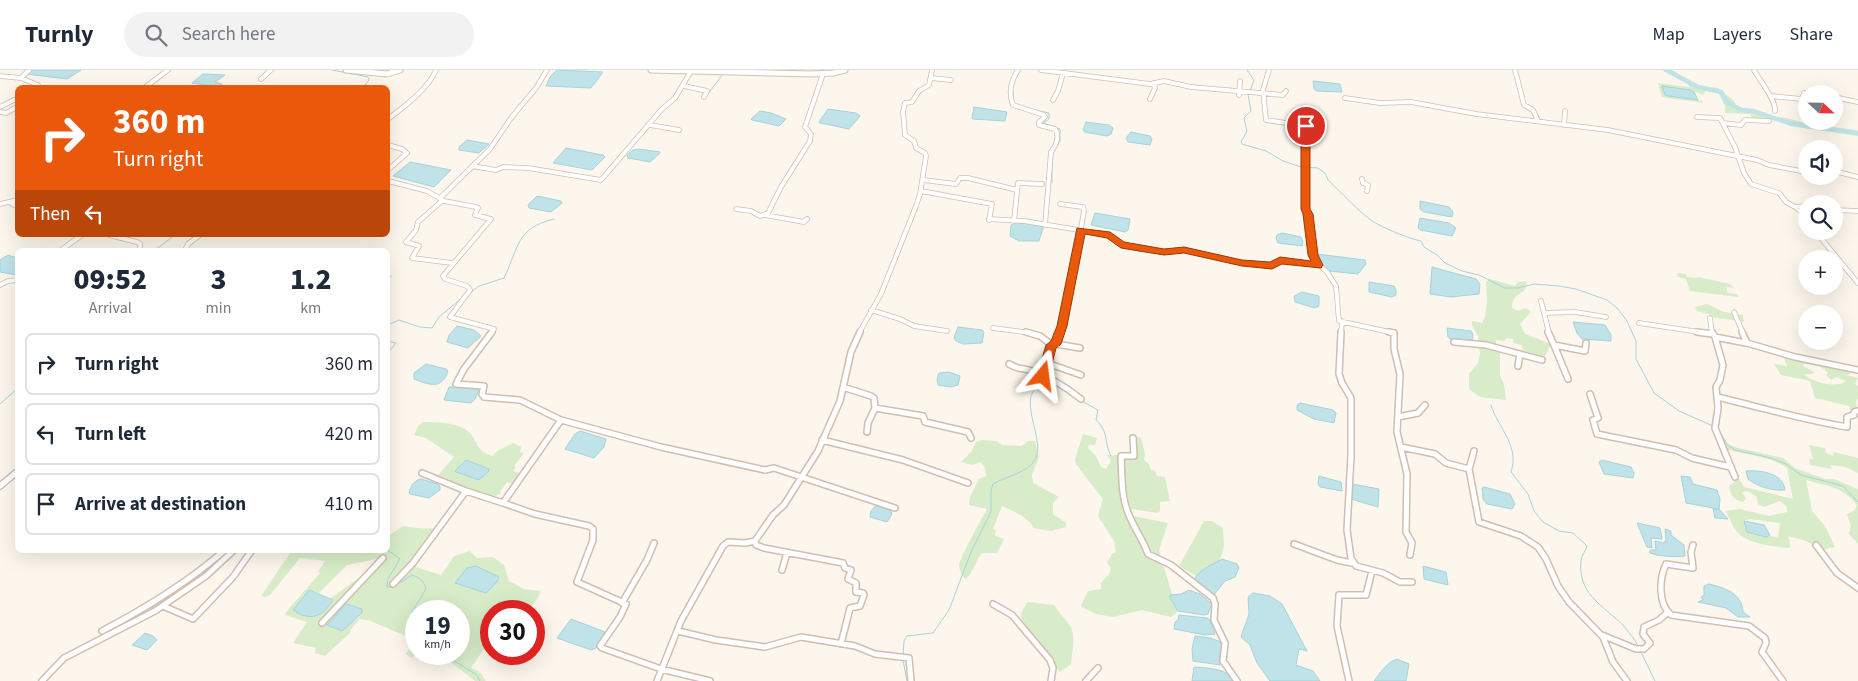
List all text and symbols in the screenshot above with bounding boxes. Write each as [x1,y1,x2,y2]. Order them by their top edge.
search box [124,12,474,57]
text: Turnly [25,17,94,52]
icon: search [142,21,170,49]
text: Search here [182,21,275,48]
text: Map [1653,22,1685,47]
text: Layers [1713,22,1762,47]
text: Share [1790,22,1833,47]
north arrow [1798,85,1842,130]
map controls [1798,85,1843,350]
text: 360 m [113,97,205,147]
icon: right [30,105,95,170]
pin [1285,105,1327,147]
icon: arrive [1292,112,1320,140]
button: sound [1798,140,1843,185]
text: Turn right [113,143,203,175]
button: search [1798,195,1843,240]
icon: left [80,200,108,228]
text: Then [30,201,70,228]
button: + [1798,250,1843,295]
text: 09:52 [74,258,147,301]
text: 3 [211,258,227,301]
text: 1.2 [290,258,331,301]
text: Arrival [89,297,132,319]
text: min [206,297,232,319]
text: km [300,297,321,319]
button: − [1798,305,1843,350]
position arrow [1016,349,1068,401]
icon: right [32,350,60,378]
text: Turn right [75,351,159,378]
text: 360 m [325,351,373,378]
icon: left [32,420,60,448]
text: Turn left [75,421,146,448]
text: 420 m [325,421,373,448]
icon: arrive [32,490,60,518]
text: Arrive at destination [75,491,246,518]
text: 410 m [325,491,373,518]
speed limit sign: 30 [480,600,545,665]
text: 19 [424,608,451,644]
text: km/h [424,636,451,653]

